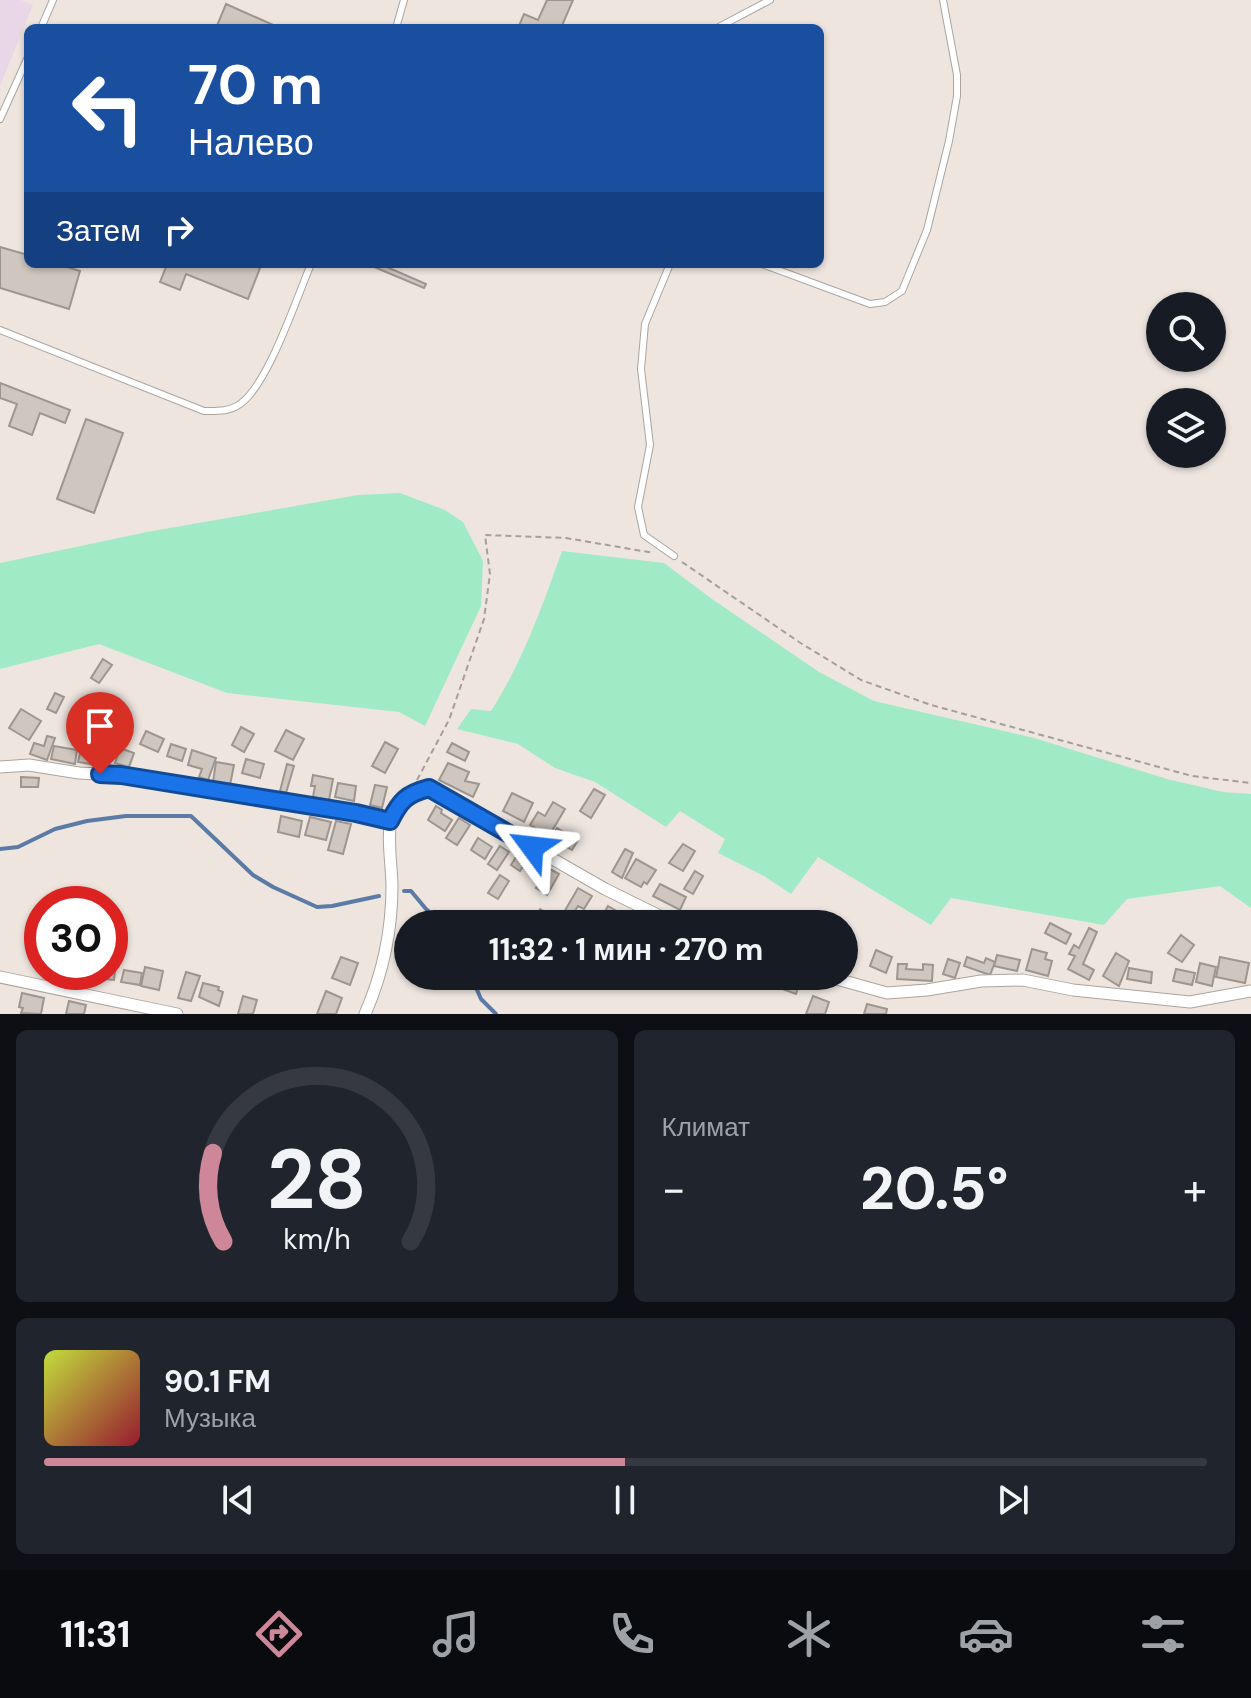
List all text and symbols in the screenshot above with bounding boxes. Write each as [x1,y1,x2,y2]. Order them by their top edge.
text: 70 m [188,48,323,121]
icon: left [56,56,160,160]
text: Налево [188,119,314,166]
icon: right [157,208,201,252]
text: Затем [56,211,141,250]
map controls [1146,292,1226,468]
button: search [1146,292,1226,372]
button: layers [1146,388,1226,468]
pin [66,692,134,774]
icon: arrive [78,704,122,748]
position arrow [490,805,574,889]
speed limit sign: 30 [24,886,128,990]
text: 11:32 · 1 мин · 270 m [489,930,763,969]
text: Климат [662,1110,750,1144]
text: 28 [267,1125,367,1234]
text: 20.5° [860,1149,1008,1228]
text: − [662,1160,686,1218]
text: + [1183,1160,1207,1218]
text: km/h [283,1221,351,1258]
text: 90.1 FM [164,1362,271,1401]
text: Музыка [164,1401,256,1435]
icon: previous [216,1478,260,1522]
icon: pause [603,1478,647,1522]
icon: next [991,1478,1035,1522]
icon: directions [251,1606,307,1662]
icon: music [428,1606,484,1662]
icon: phone [604,1606,660,1662]
icon: climate [781,1606,837,1662]
icon: car [958,1606,1014,1662]
icon: filters [1135,1606,1191,1662]
text: 11:31 [60,1611,130,1658]

